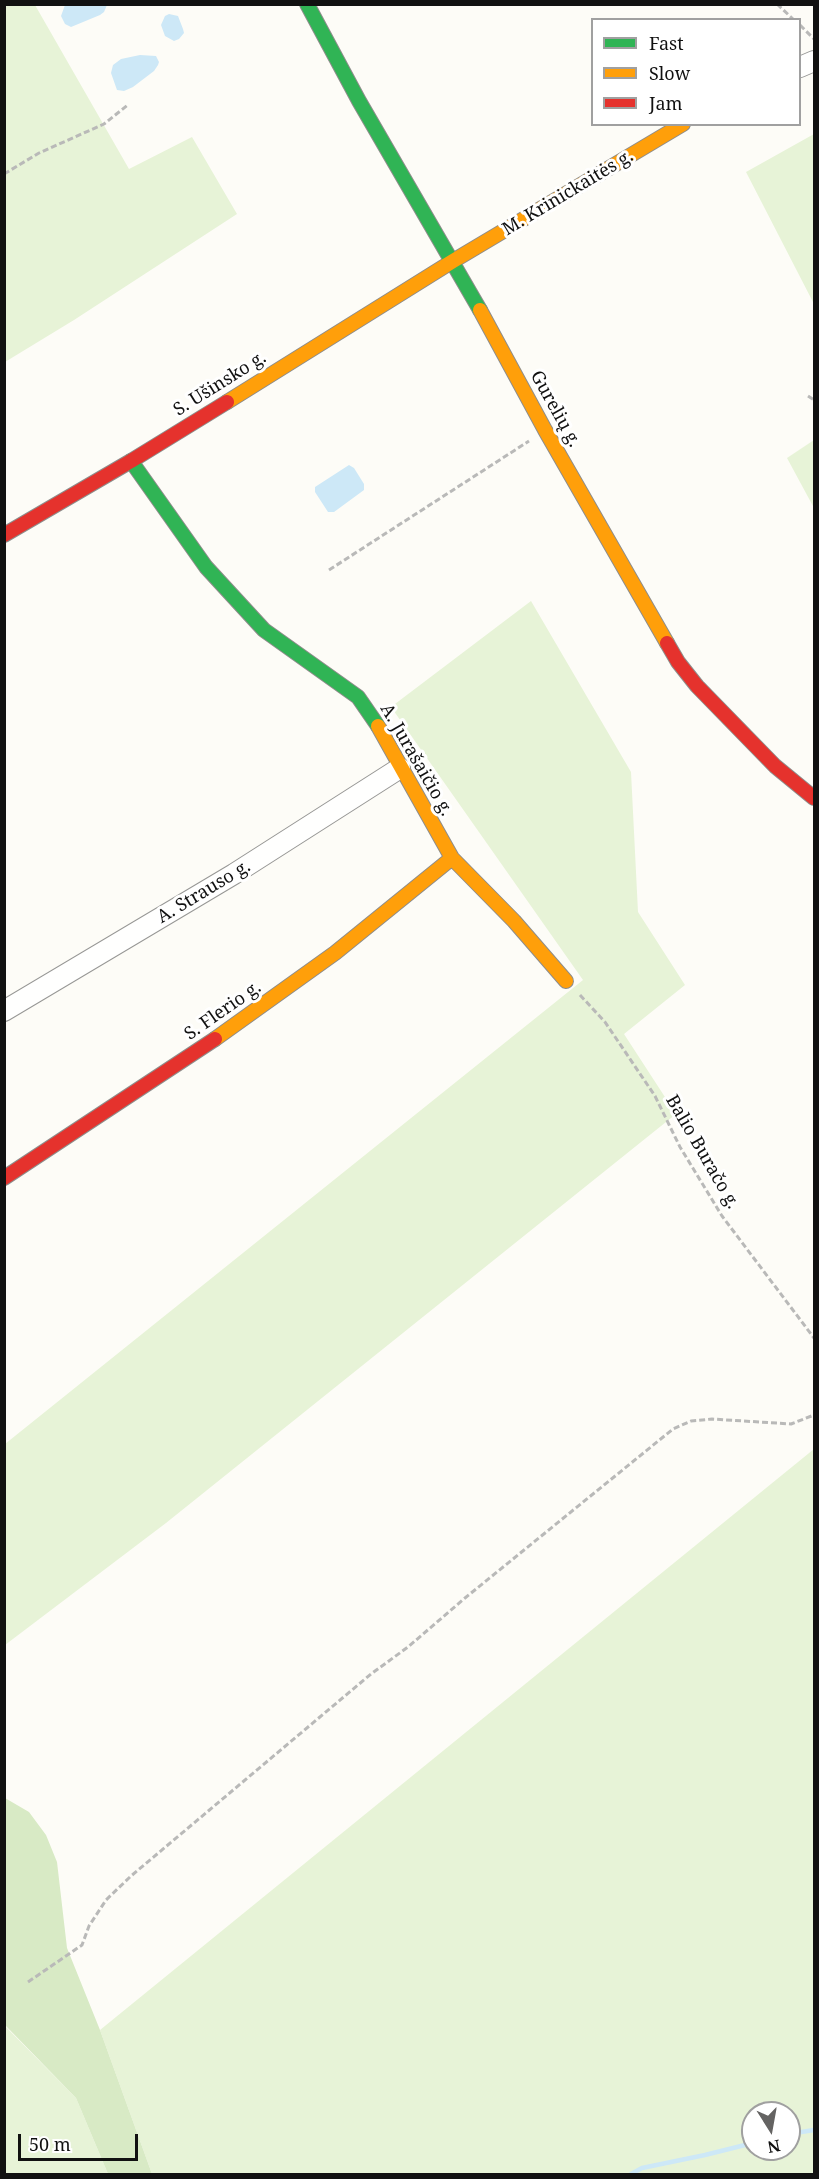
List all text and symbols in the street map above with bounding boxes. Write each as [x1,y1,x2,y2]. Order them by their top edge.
legend [591,18,801,126]
text: Fast [649,31,684,55]
text: Slow [649,61,690,85]
text: Jam [649,91,683,115]
street label: M. Krinickaitės g. [499,146,637,240]
street label: S. Ušinsko g. [170,347,270,421]
street label: Gurelių g. [525,367,585,451]
street label: A. Jurašaičio g. [375,700,457,820]
street label: A. Strauso g. [153,856,255,928]
street label: S. Flerio g. [181,977,265,1045]
street label: Balio Buračo g. [661,1091,743,1213]
north arrow [741,2101,801,2161]
scale bar [21,2122,141,2160]
text: 50 m [29,2132,71,2156]
text: N [766,2135,782,2159]

